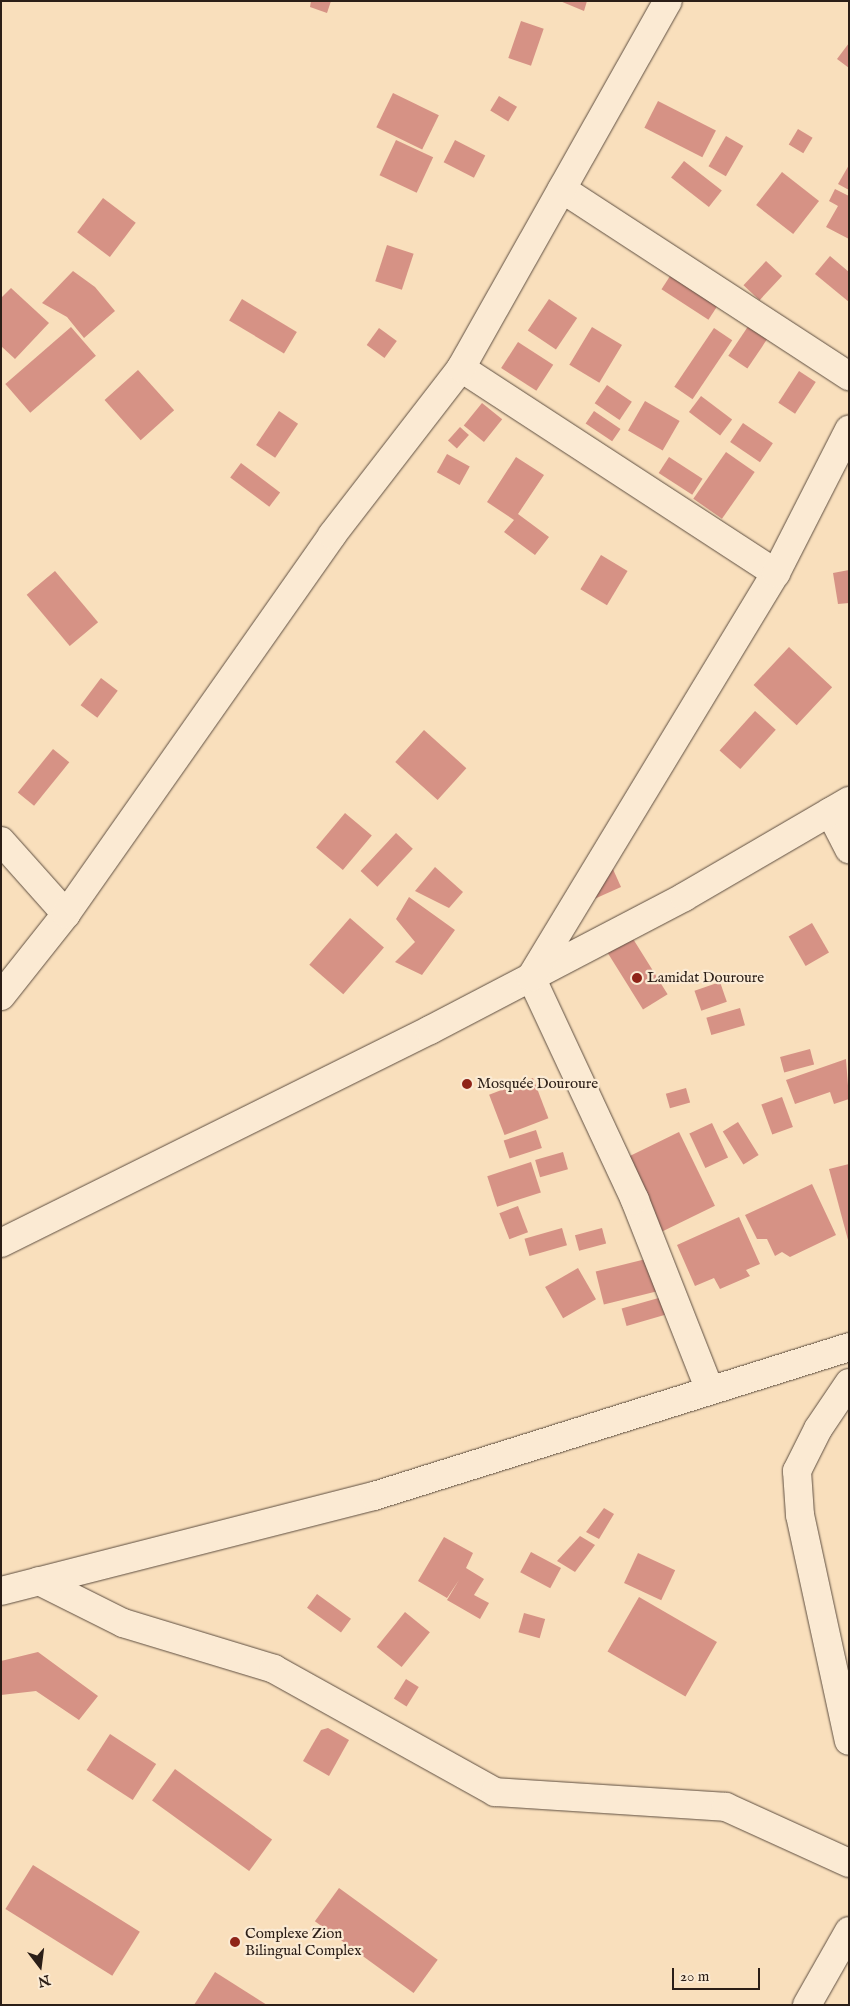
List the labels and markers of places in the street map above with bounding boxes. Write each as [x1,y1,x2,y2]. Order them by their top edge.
place label: Lamidat Douroure [647,969,764,987]
marker: Lamidat Douroure [631,972,643,984]
place label: Mosquée Douroure [477,1075,598,1093]
marker: Mosquée Douroure [461,1078,473,1090]
place label: Complexe Zion Bilingual Complex [245,1924,362,1959]
marker: Complexe Zion Bilingual Complex [229,1936,241,1948]

